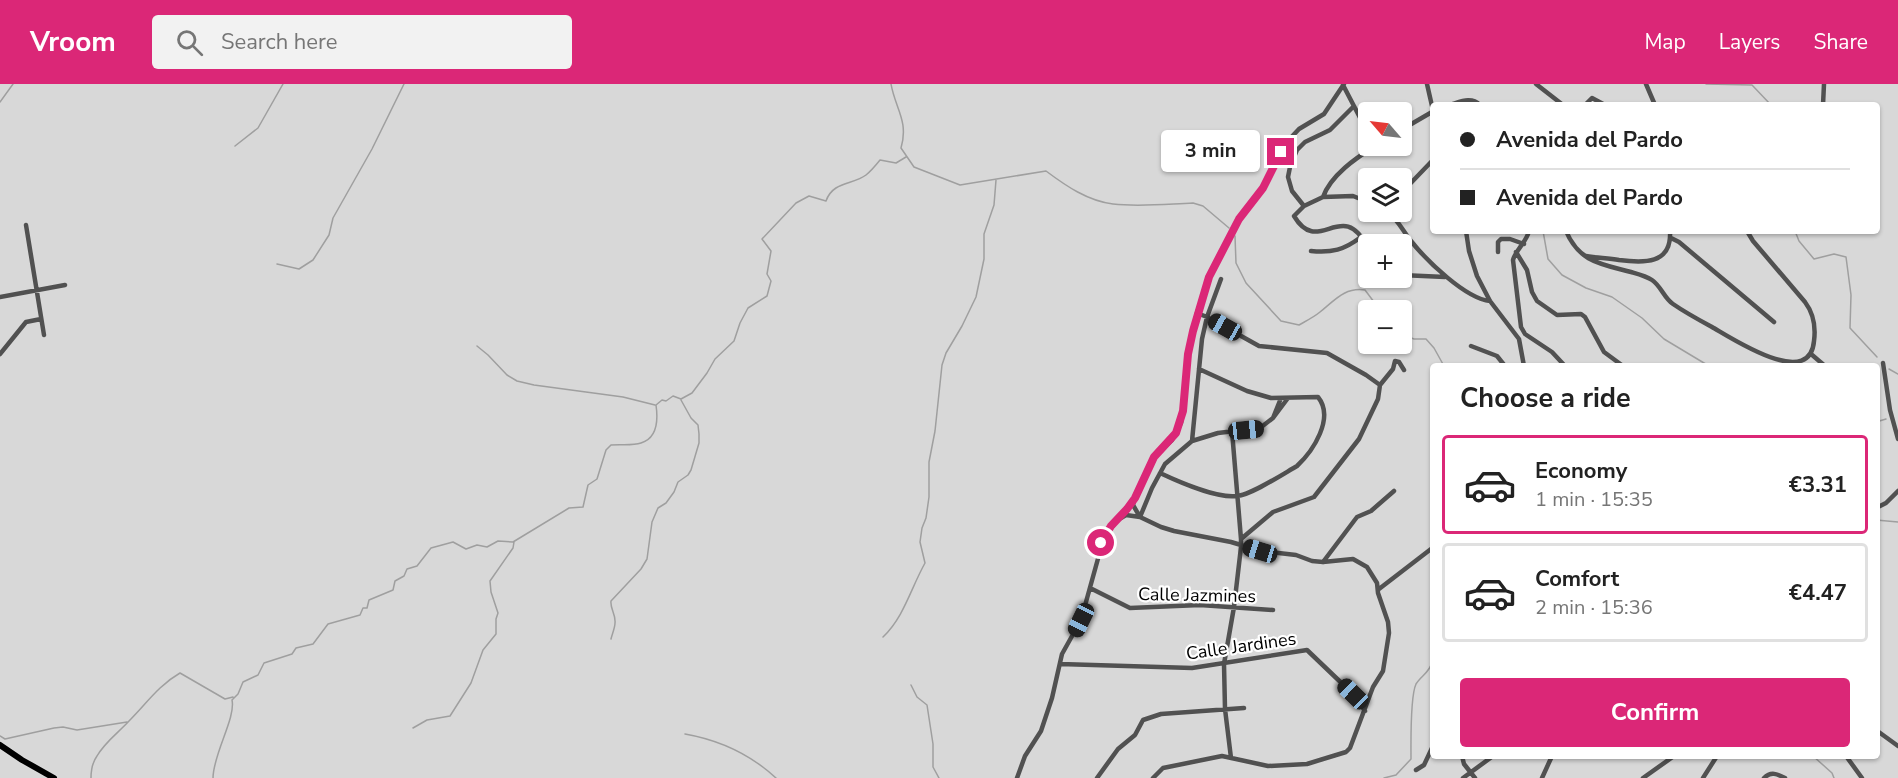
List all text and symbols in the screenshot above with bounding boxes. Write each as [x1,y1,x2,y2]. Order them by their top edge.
search box [152,15,572,69]
text: Vroom [30,23,116,61]
icon: search [173,26,206,59]
text: Search here [221,27,338,57]
text: Map [1644,28,1686,56]
text: Layers [1719,28,1780,56]
text: Share [1813,28,1868,56]
north arrow [1358,102,1412,156]
map controls [1358,102,1412,354]
text: Avenida del Pardo [1496,125,1683,155]
callout: 3 min [1161,131,1260,173]
text: 3 min [1185,137,1236,164]
route end [1267,138,1294,165]
button: layers [1358,168,1412,222]
text: Avenida del Pardo [1496,183,1683,213]
button: + [1358,234,1412,288]
button: − [1358,300,1412,354]
car [1205,310,1245,344]
text: Choose a ride [1460,380,1631,417]
car [1227,419,1265,441]
text: Economy [1535,456,1627,486]
icon: car [1463,458,1517,512]
text: €3.31 [1789,470,1847,500]
text: 1 min · 15:35 [1535,486,1653,513]
route start [1087,529,1114,556]
car [1240,537,1280,565]
text: Comfort [1535,564,1619,594]
icon: car [1463,566,1517,620]
text: €4.47 [1789,578,1847,608]
street label: Calle Jazmines [1138,582,1256,608]
text: 2 min · 15:36 [1535,594,1653,621]
car [1065,600,1097,640]
street label: Calle Jardines [1184,626,1298,666]
car [1334,675,1372,713]
button: Confirm [1460,678,1850,747]

